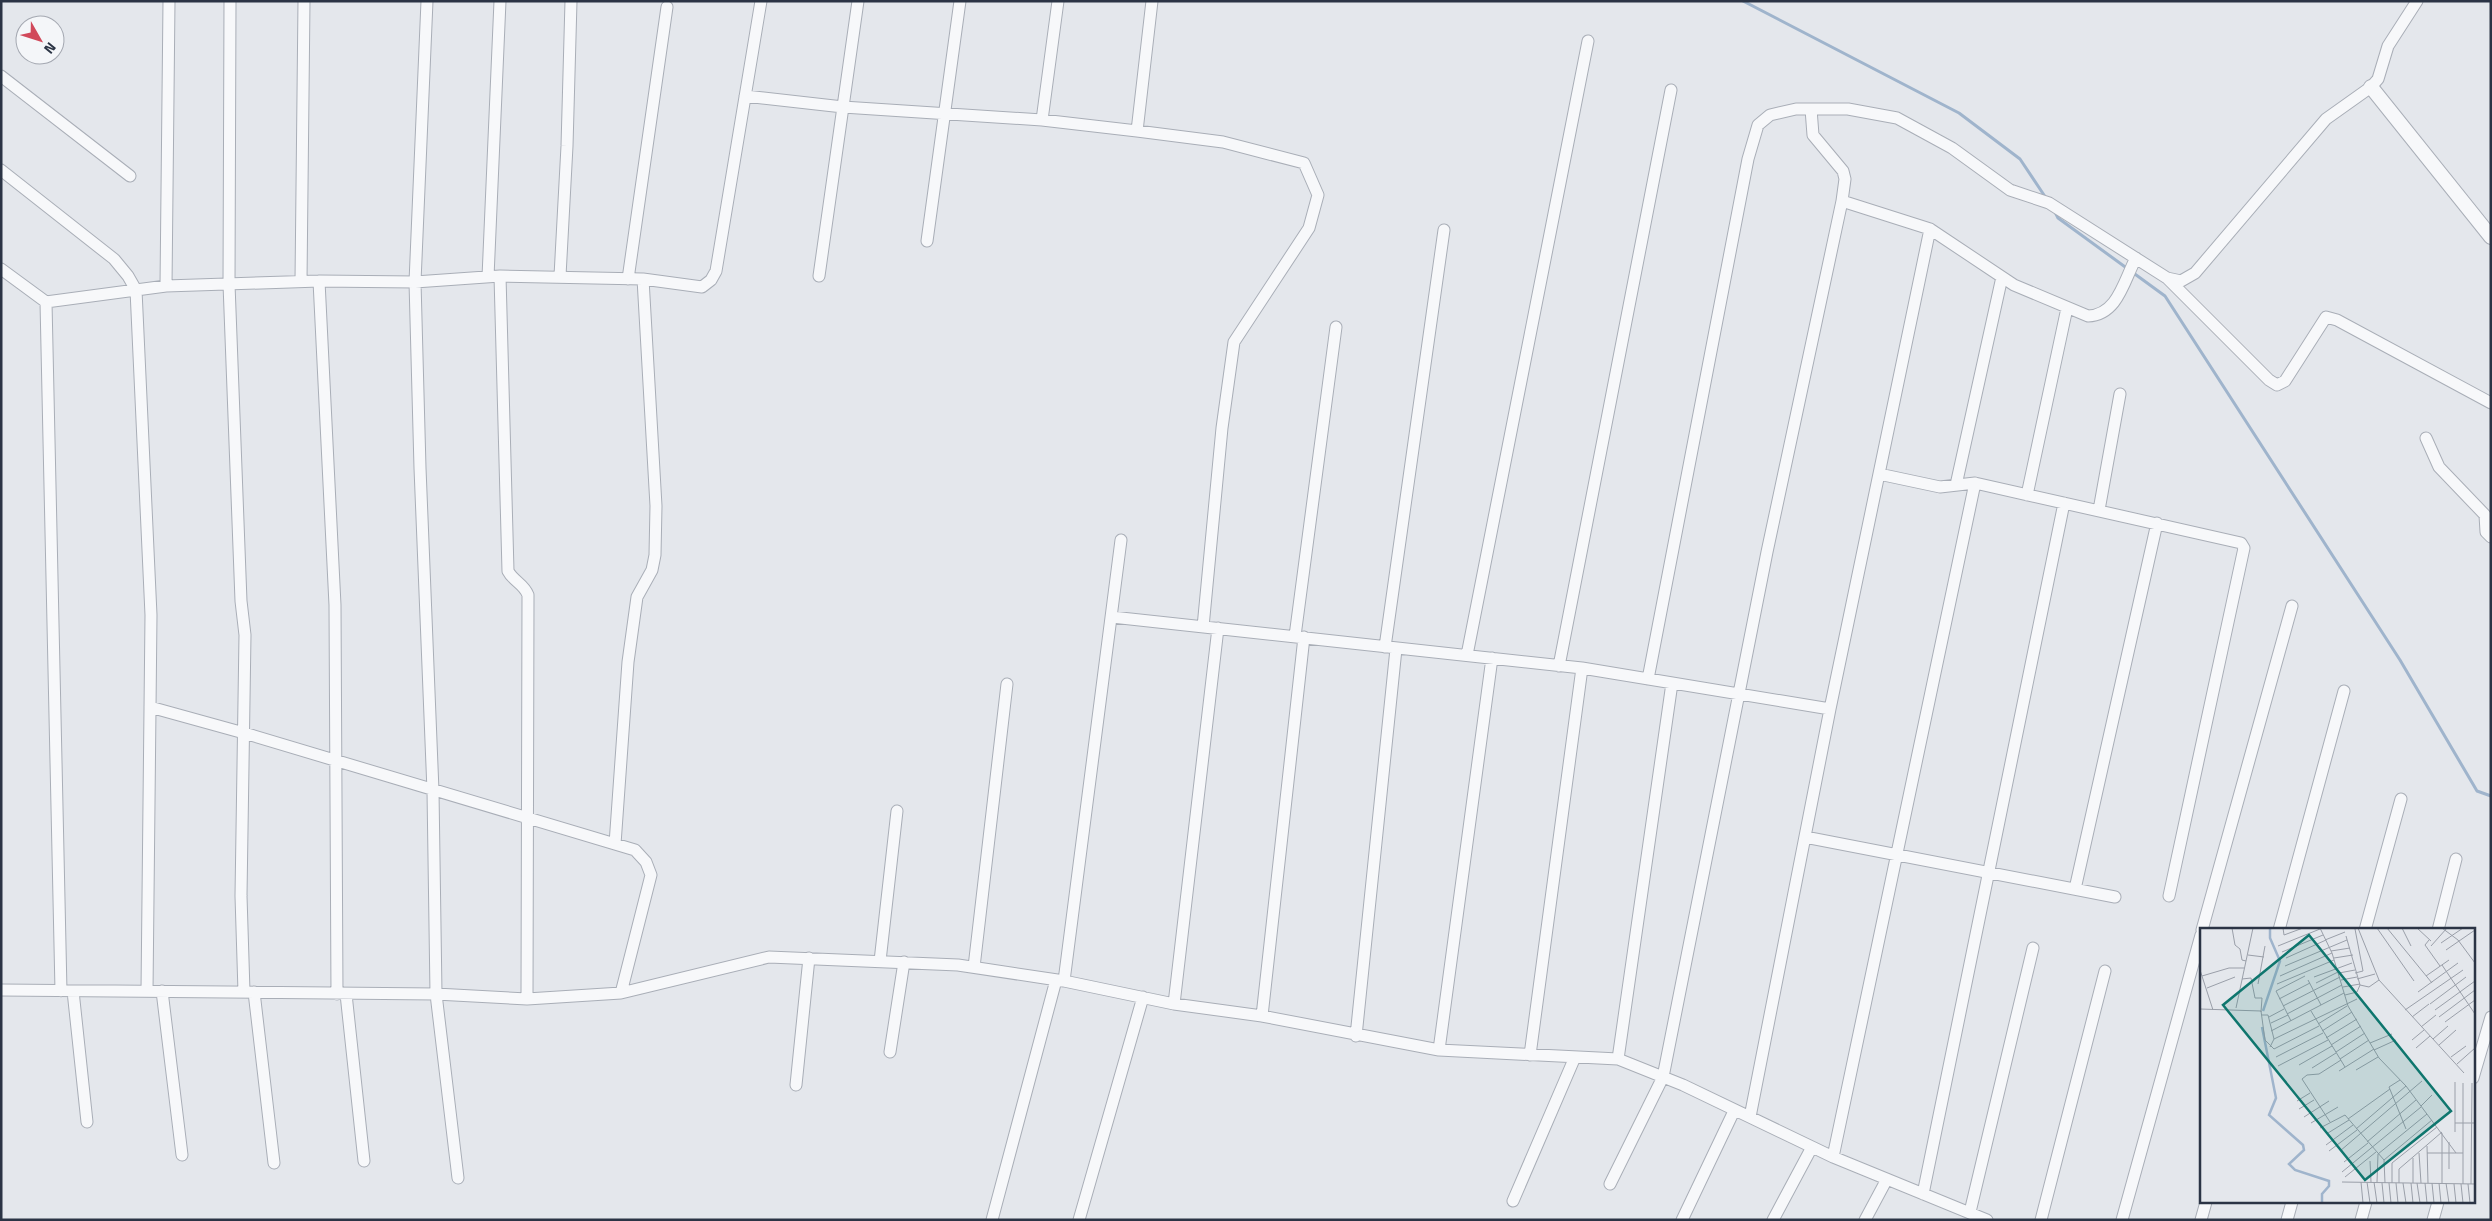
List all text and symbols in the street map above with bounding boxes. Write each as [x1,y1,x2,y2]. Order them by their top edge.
north arrow [15,15,65,65]
text: N [39,38,62,59]
inset map [2200,928,2474,1204]

